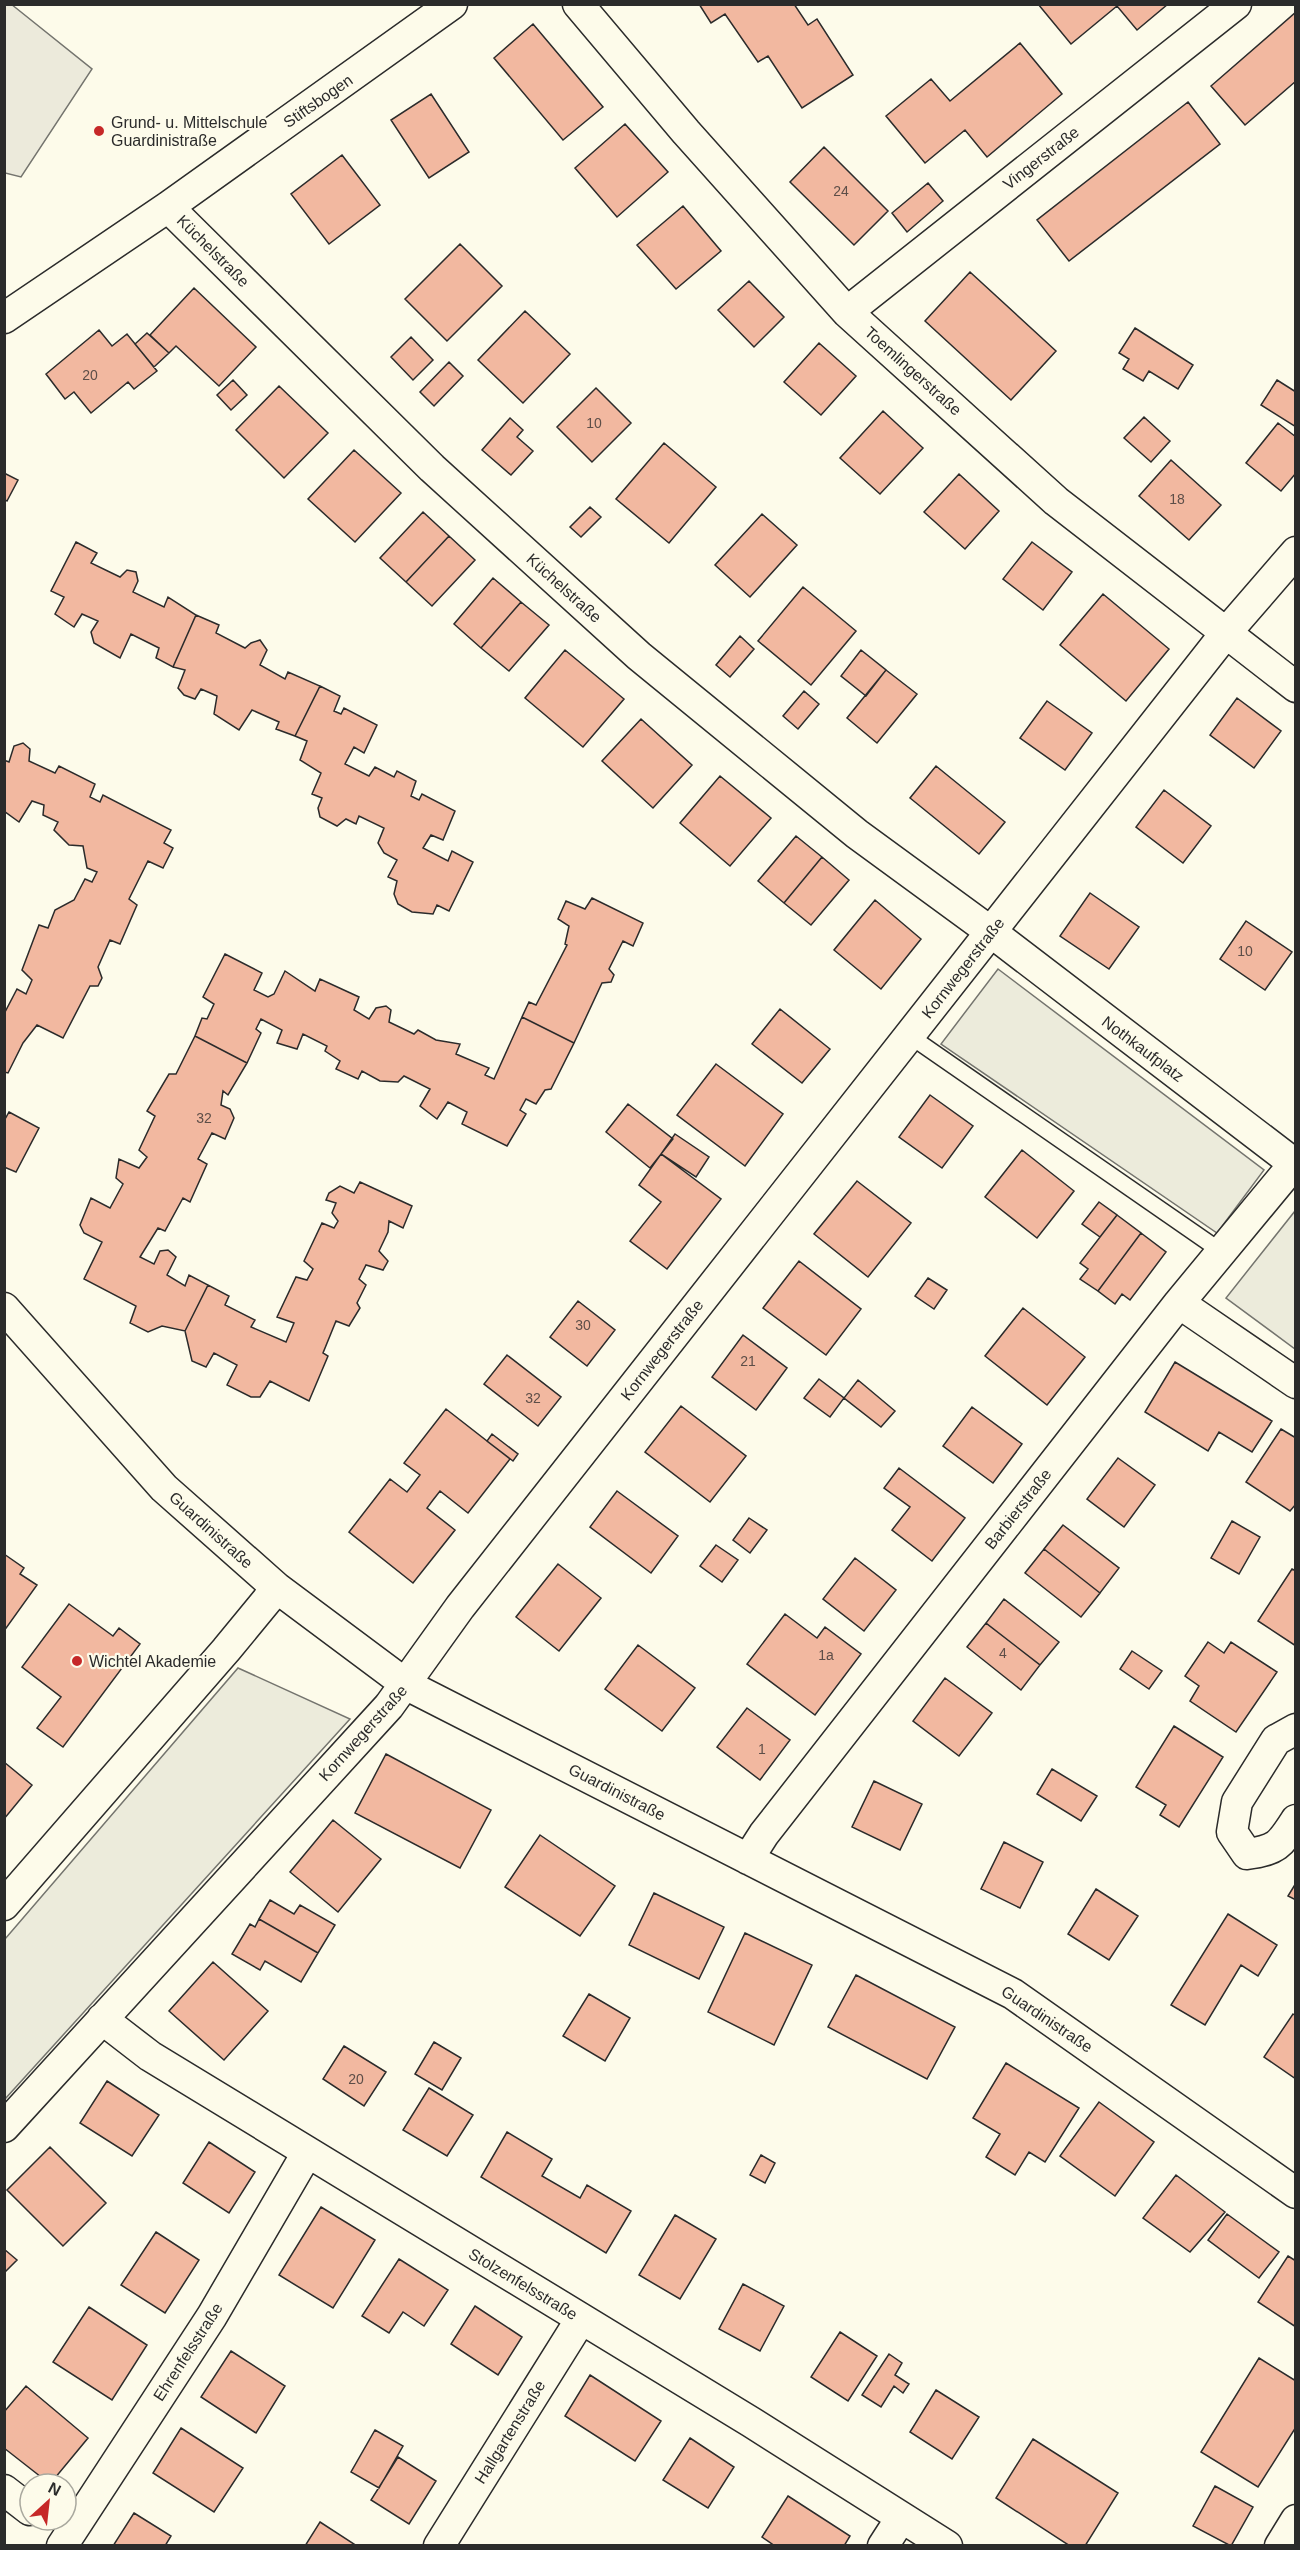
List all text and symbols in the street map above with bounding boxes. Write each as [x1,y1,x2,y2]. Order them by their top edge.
street label: Stiftsbogen [280,71,356,131]
place label: Grund- u. Mittelschule Guardinistraße [111,114,268,149]
street label: Vingerstraße [1000,123,1082,193]
marker: Grund- u. Mittelschule Guardinistraße [92,124,106,138]
house number: 24 [833,183,849,199]
street label: Küchelstraße [174,212,252,290]
street label: Toemlingerstraße [861,323,965,419]
house number: 20 [82,367,98,383]
house number: 10 [586,415,602,431]
house number: 18 [1169,491,1185,507]
street label: Küchelstraße [523,550,605,626]
street label: Kornwegerstraße [919,914,1008,1022]
house number: 10 [1237,943,1253,959]
street label: Nothkaufplatz [1099,1013,1187,1085]
house number: 32 [196,1110,212,1126]
street label: Kornwegerstraße [618,1296,707,1404]
house number: 30 [575,1317,591,1333]
house number: 21 [740,1353,756,1369]
house number: 32 [525,1390,541,1406]
street label: Barbierstraße [981,1465,1055,1552]
street label: Guardinistraße [166,1488,256,1572]
house number: 4 [999,1645,1007,1661]
house number: 1a [818,1647,834,1663]
place label: Wichtel Akademie [89,1653,216,1670]
marker: Wichtel Akademie [70,1654,84,1668]
street label: Kornwegerstraße [316,1682,410,1784]
house number: 1 [758,1741,766,1757]
street label: Guardinistraße [566,1760,668,1824]
street label: Guardinistraße [998,1982,1096,2056]
house number: 20 [348,2071,364,2087]
street label: Stolzenfelsstraße [466,2245,580,2323]
street label: Ehrenfelsstraße [150,2300,226,2404]
street label: Hallgartenstraße [471,2377,549,2487]
north arrow [18,2472,78,2532]
text: N [46,2479,64,2499]

